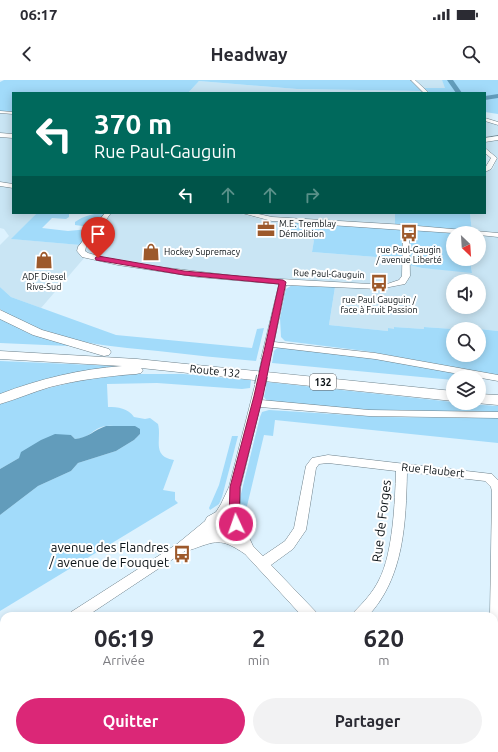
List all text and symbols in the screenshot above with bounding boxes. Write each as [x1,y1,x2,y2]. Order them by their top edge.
text: 06:17 [20,6,58,23]
icon: back [16,43,38,65]
icon: search [460,43,482,65]
text: Headway [210,44,288,64]
icon: left [28,108,80,160]
text: 370 m [94,108,172,139]
text: Rue Paul-Gauguin [94,141,236,161]
icon: left [175,184,197,206]
icon: ahead [217,184,239,206]
icon: ahead [259,184,281,206]
icon: right [301,184,323,206]
pin [81,217,115,258]
office icon: M.E. Tremblay Démolition [256,219,276,239]
place label: M.E. Tremblay Démolition [279,219,337,239]
icon: arrive [87,223,109,245]
bus stop icon: rue Paul-Gaugin / avenue Liberté [399,223,419,243]
north arrow [446,226,486,266]
map controls [446,226,486,410]
shop icon: Hockey Supremacy [141,242,161,262]
place label: rue Paul-Gaugin / avenue Liberté [375,245,442,265]
place label: Hockey Supremacy [164,247,241,257]
shop icon: ADF Diesel Rive-Sud [34,250,54,270]
street label: Rue Paul-Gauguin [293,268,365,280]
place label: ADF Diesel Rive-Sud [22,272,67,292]
bus stop icon: rue Paul Gauguin / face à Fruit Passion [369,273,389,293]
button: sound [446,274,486,314]
place label: rue Paul Gauguin / face à Fruit Passion [340,295,418,315]
button: search [446,322,486,362]
street label: Route 132 [189,362,241,380]
button: layers [446,370,486,410]
road number: 132 [310,374,336,390]
street label: Rue Flaubert [401,461,466,479]
street label: Rue de Forges [369,479,393,563]
position arrow [215,503,257,545]
place label: avenue des Flandres / avenue de Fouquet [48,540,169,569]
bus stop icon: avenue des Flandres / avenue de Fouquet [172,544,192,564]
text: 06:19 [94,625,154,652]
text: 2 [252,625,265,652]
text: 620 [364,625,404,652]
text: Arrivée [103,653,145,667]
text: min [248,653,270,667]
text: m [378,653,389,667]
button: Quitter [16,698,245,744]
button: Partager [253,698,482,744]

